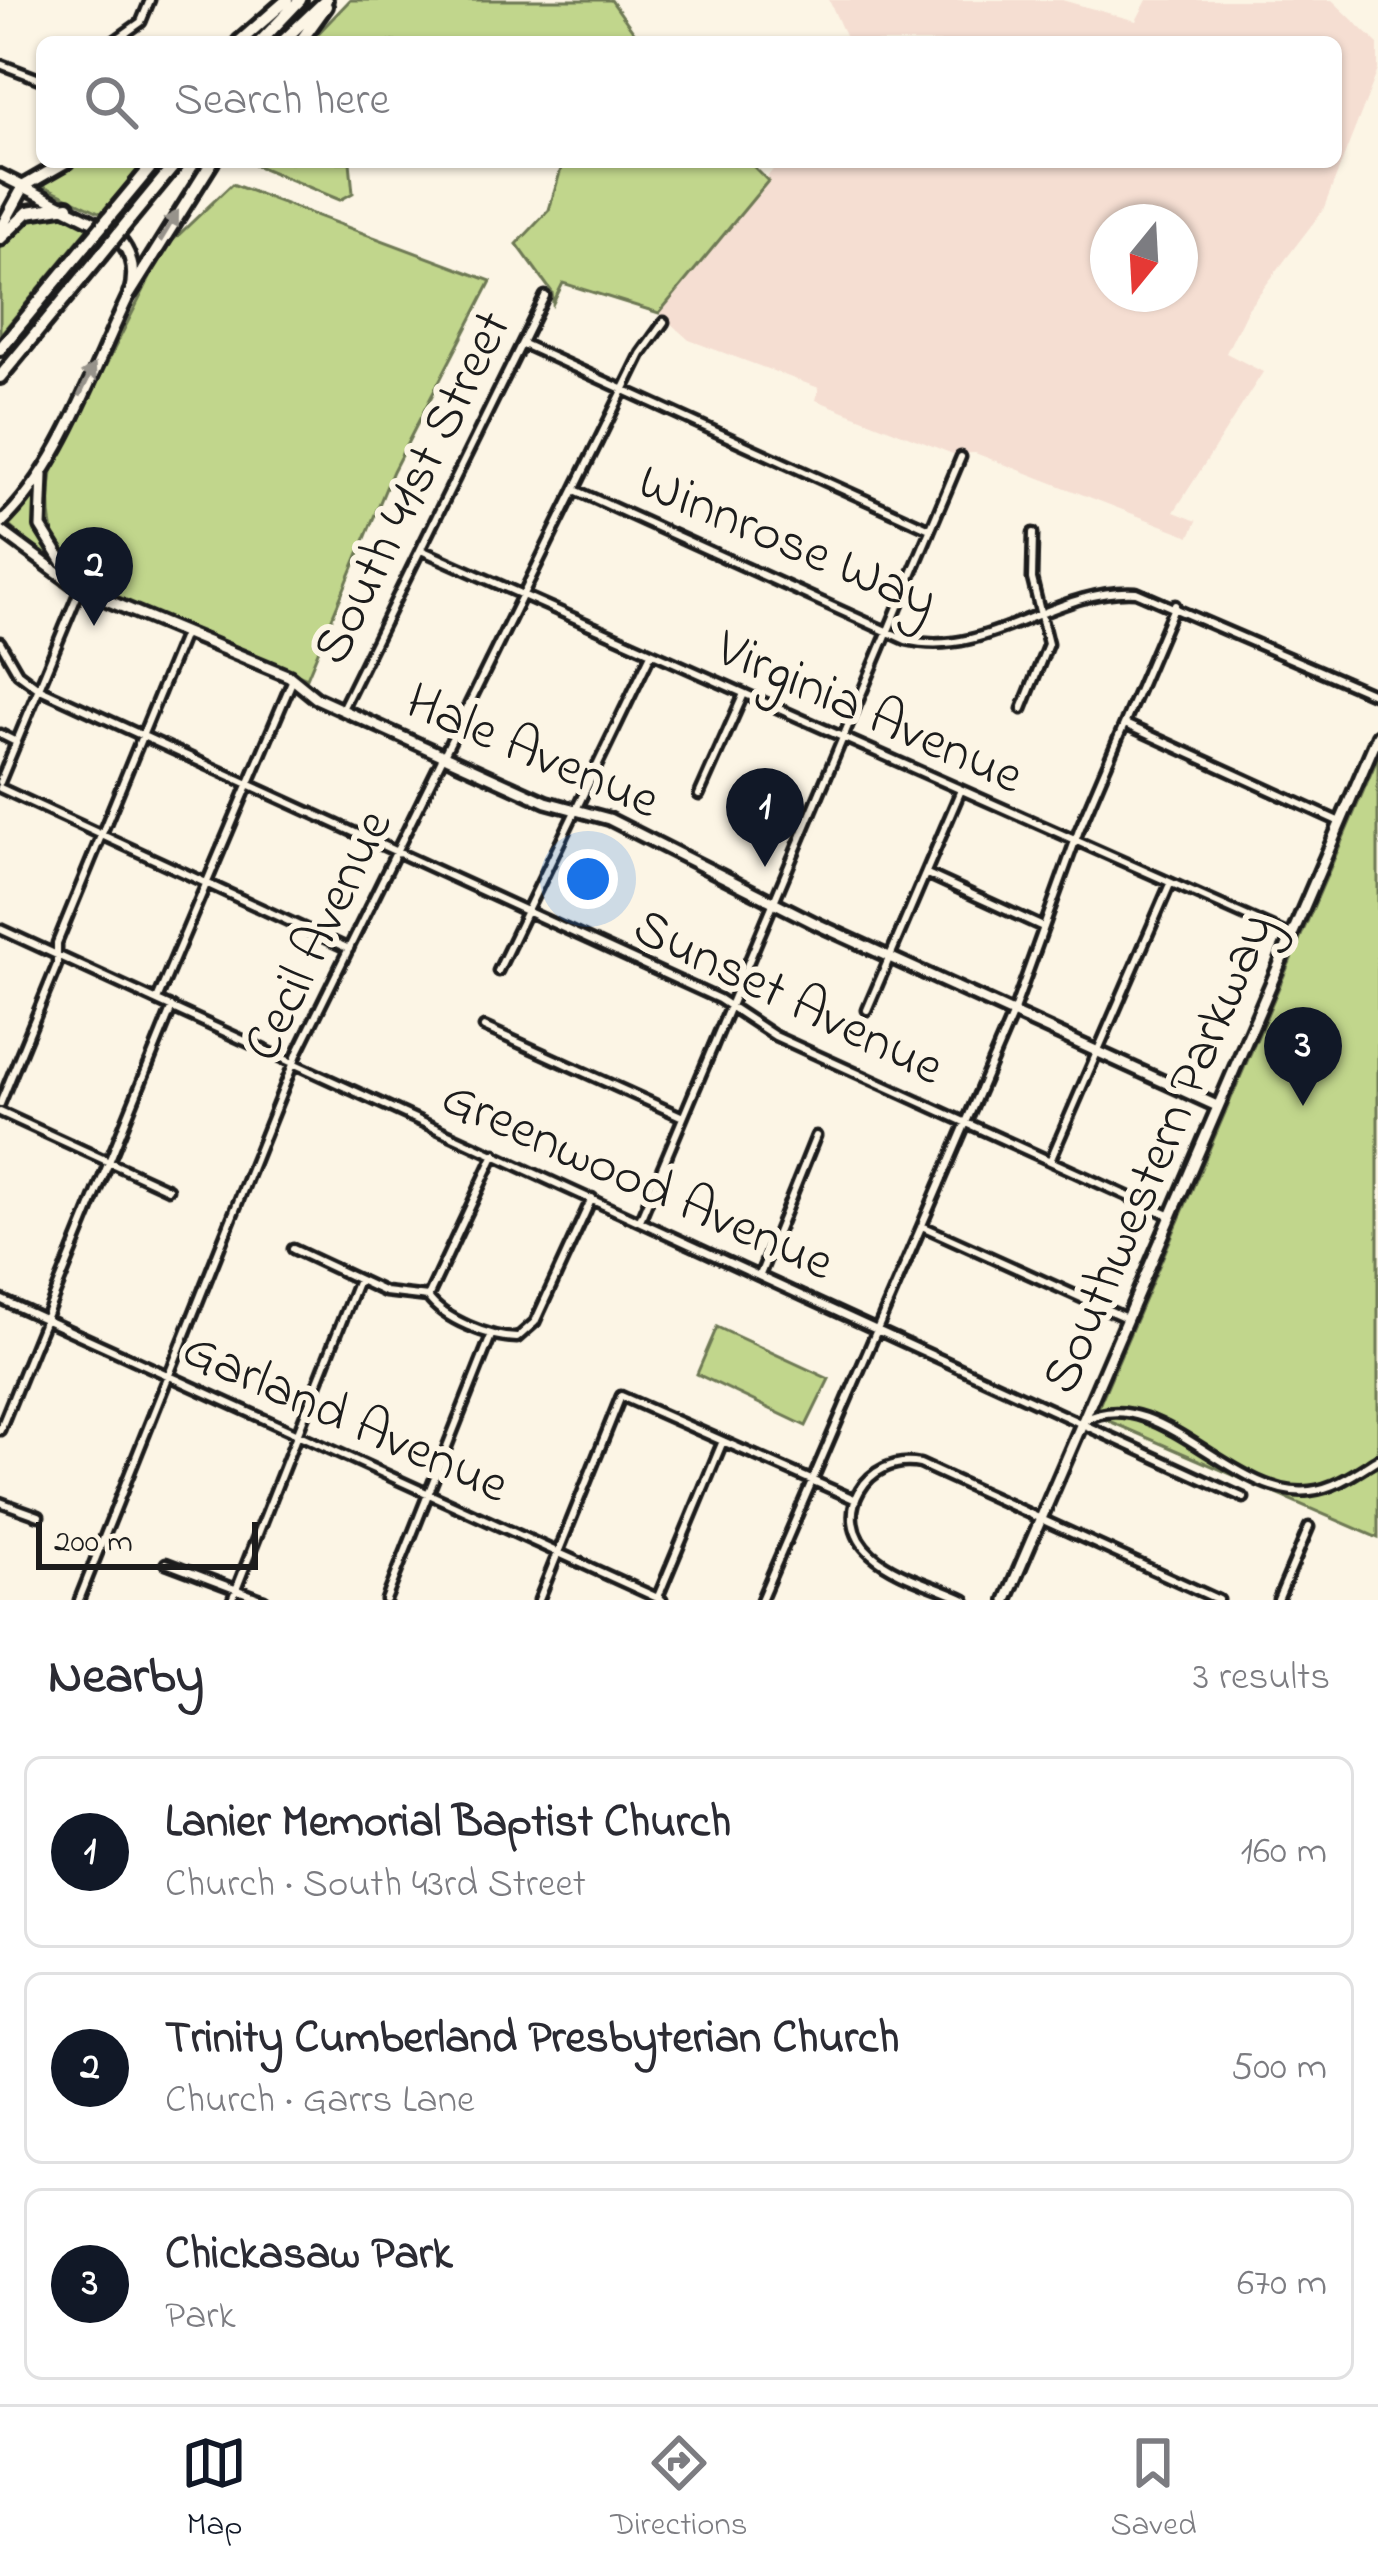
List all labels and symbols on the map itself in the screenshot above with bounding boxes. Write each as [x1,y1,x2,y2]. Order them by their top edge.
north arrow [1090,204,1198,312]
one-way arrow [158,209,179,243]
street label: South 41st Street [295,298,534,679]
one-way arrow [77,362,97,397]
street label: Winnrose Way [625,445,949,642]
pin: 2 [55,527,133,626]
street label: Virginia Avenue [701,612,1035,818]
street label: Hale Avenue [393,665,671,842]
pin: 1 [726,768,804,867]
street label: Cecil Avenue [226,797,415,1076]
your location [558,849,618,909]
street label: Sunset Avenue [619,891,957,1109]
street label: Southwestern Parkway [1024,902,1297,1407]
pin: 3 [1264,1007,1342,1106]
street label: Greenwood Avenue [428,1061,846,1304]
street label: Garland Avenue [169,1313,521,1527]
scale bar [36,1516,258,1569]

